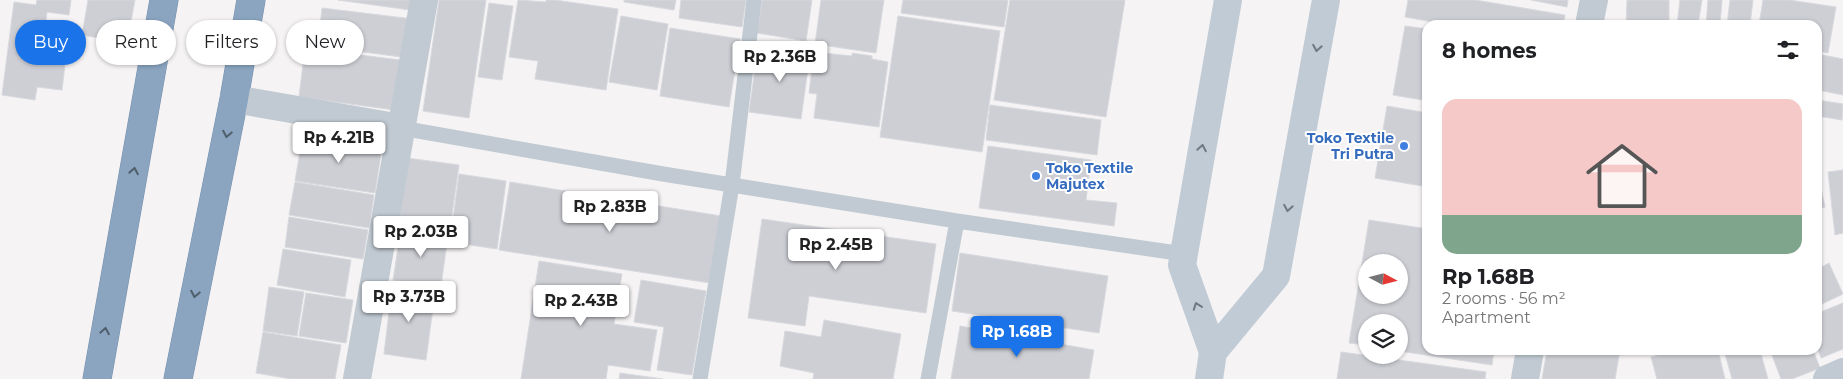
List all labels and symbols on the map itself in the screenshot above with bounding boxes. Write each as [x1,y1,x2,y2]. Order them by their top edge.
pin: Rp 2.36B [728,41,832,83]
one-way arrow [1313,44,1323,52]
pin: Rp 4.21B [287,121,391,164]
place label: Toko Textile Tri Putra [1307,129,1394,163]
one-way arrow [223,130,233,139]
marker: Toko Textile Tri Putra [1398,140,1410,152]
one-way arrow [1197,143,1207,152]
place label: Toko Textile Majutex [1046,159,1133,193]
one-way arrow [128,167,138,175]
marker: Toko Textile Majutex [1030,170,1042,182]
pin: Rp 2.83B [558,190,662,233]
one-way arrow [1284,203,1294,212]
pin: Rp 2.03B [369,216,473,258]
pin: Rp 2.45B [784,228,888,271]
north arrow [1358,254,1408,304]
pin: Rp 3.73B [357,280,461,323]
pin: Rp 2.43B [529,284,633,327]
one-way arrow [191,289,201,298]
one-way arrow [1193,302,1203,311]
pin: Rp 1.68B [965,316,1069,358]
one-way arrow [100,327,110,335]

